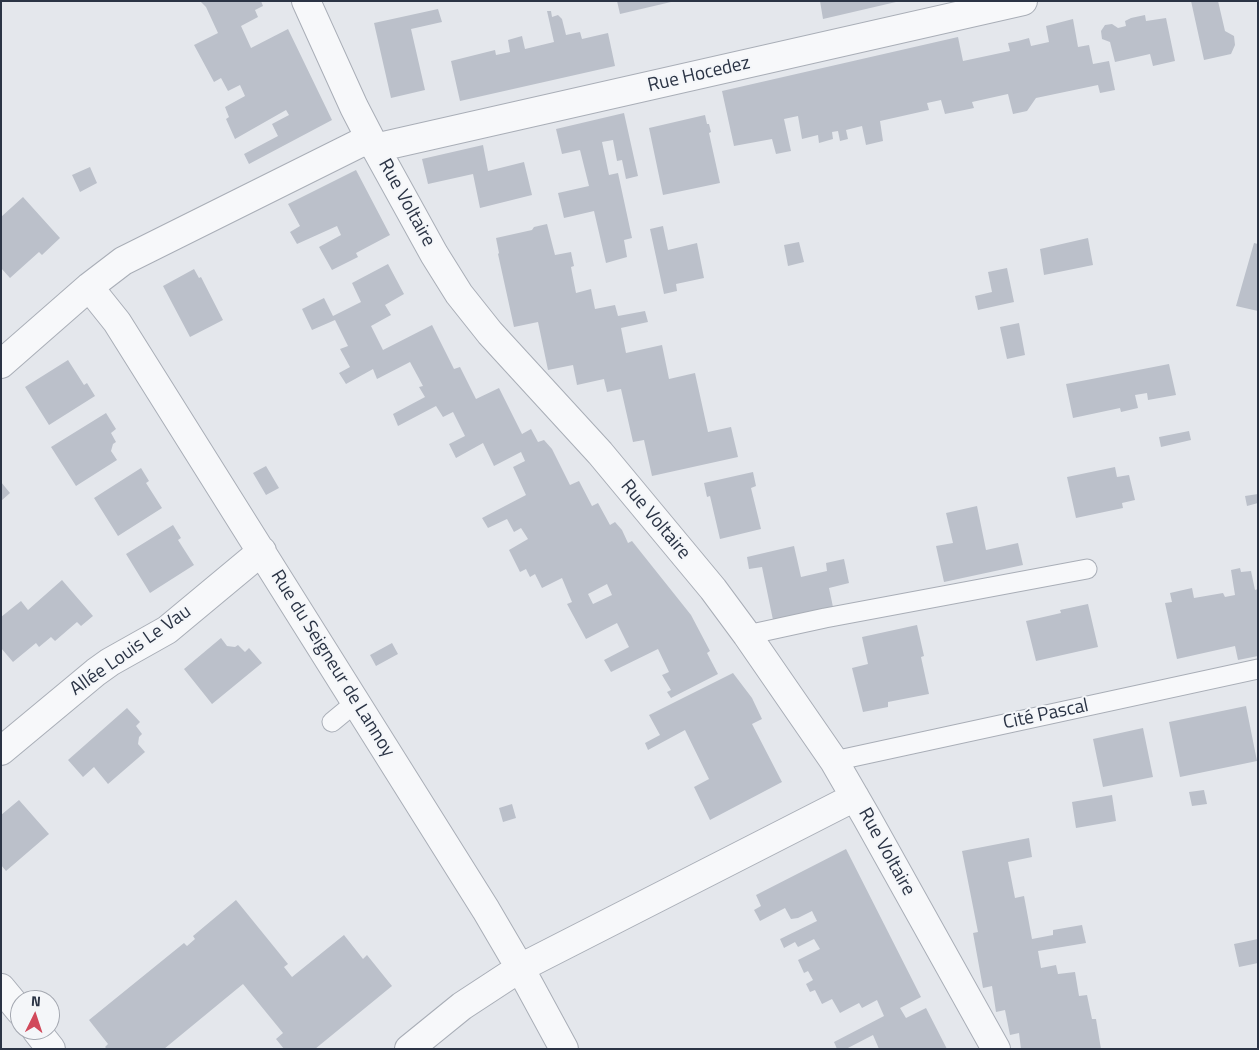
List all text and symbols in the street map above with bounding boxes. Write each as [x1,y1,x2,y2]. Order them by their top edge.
street label: Rue Hocedez [646,52,752,98]
street label: Rue Voltaire [373,155,439,251]
street label: Rue Voltaire [615,476,695,564]
street label: Rue du Seigneur de Lannoy [265,566,399,762]
street label: Allée Louis Le Vau [66,601,196,701]
street label: Cité Pascal [1001,695,1091,735]
street label: Rue Voltaire [853,804,919,900]
north arrow [10,990,60,1040]
text: N [30,990,42,1011]

